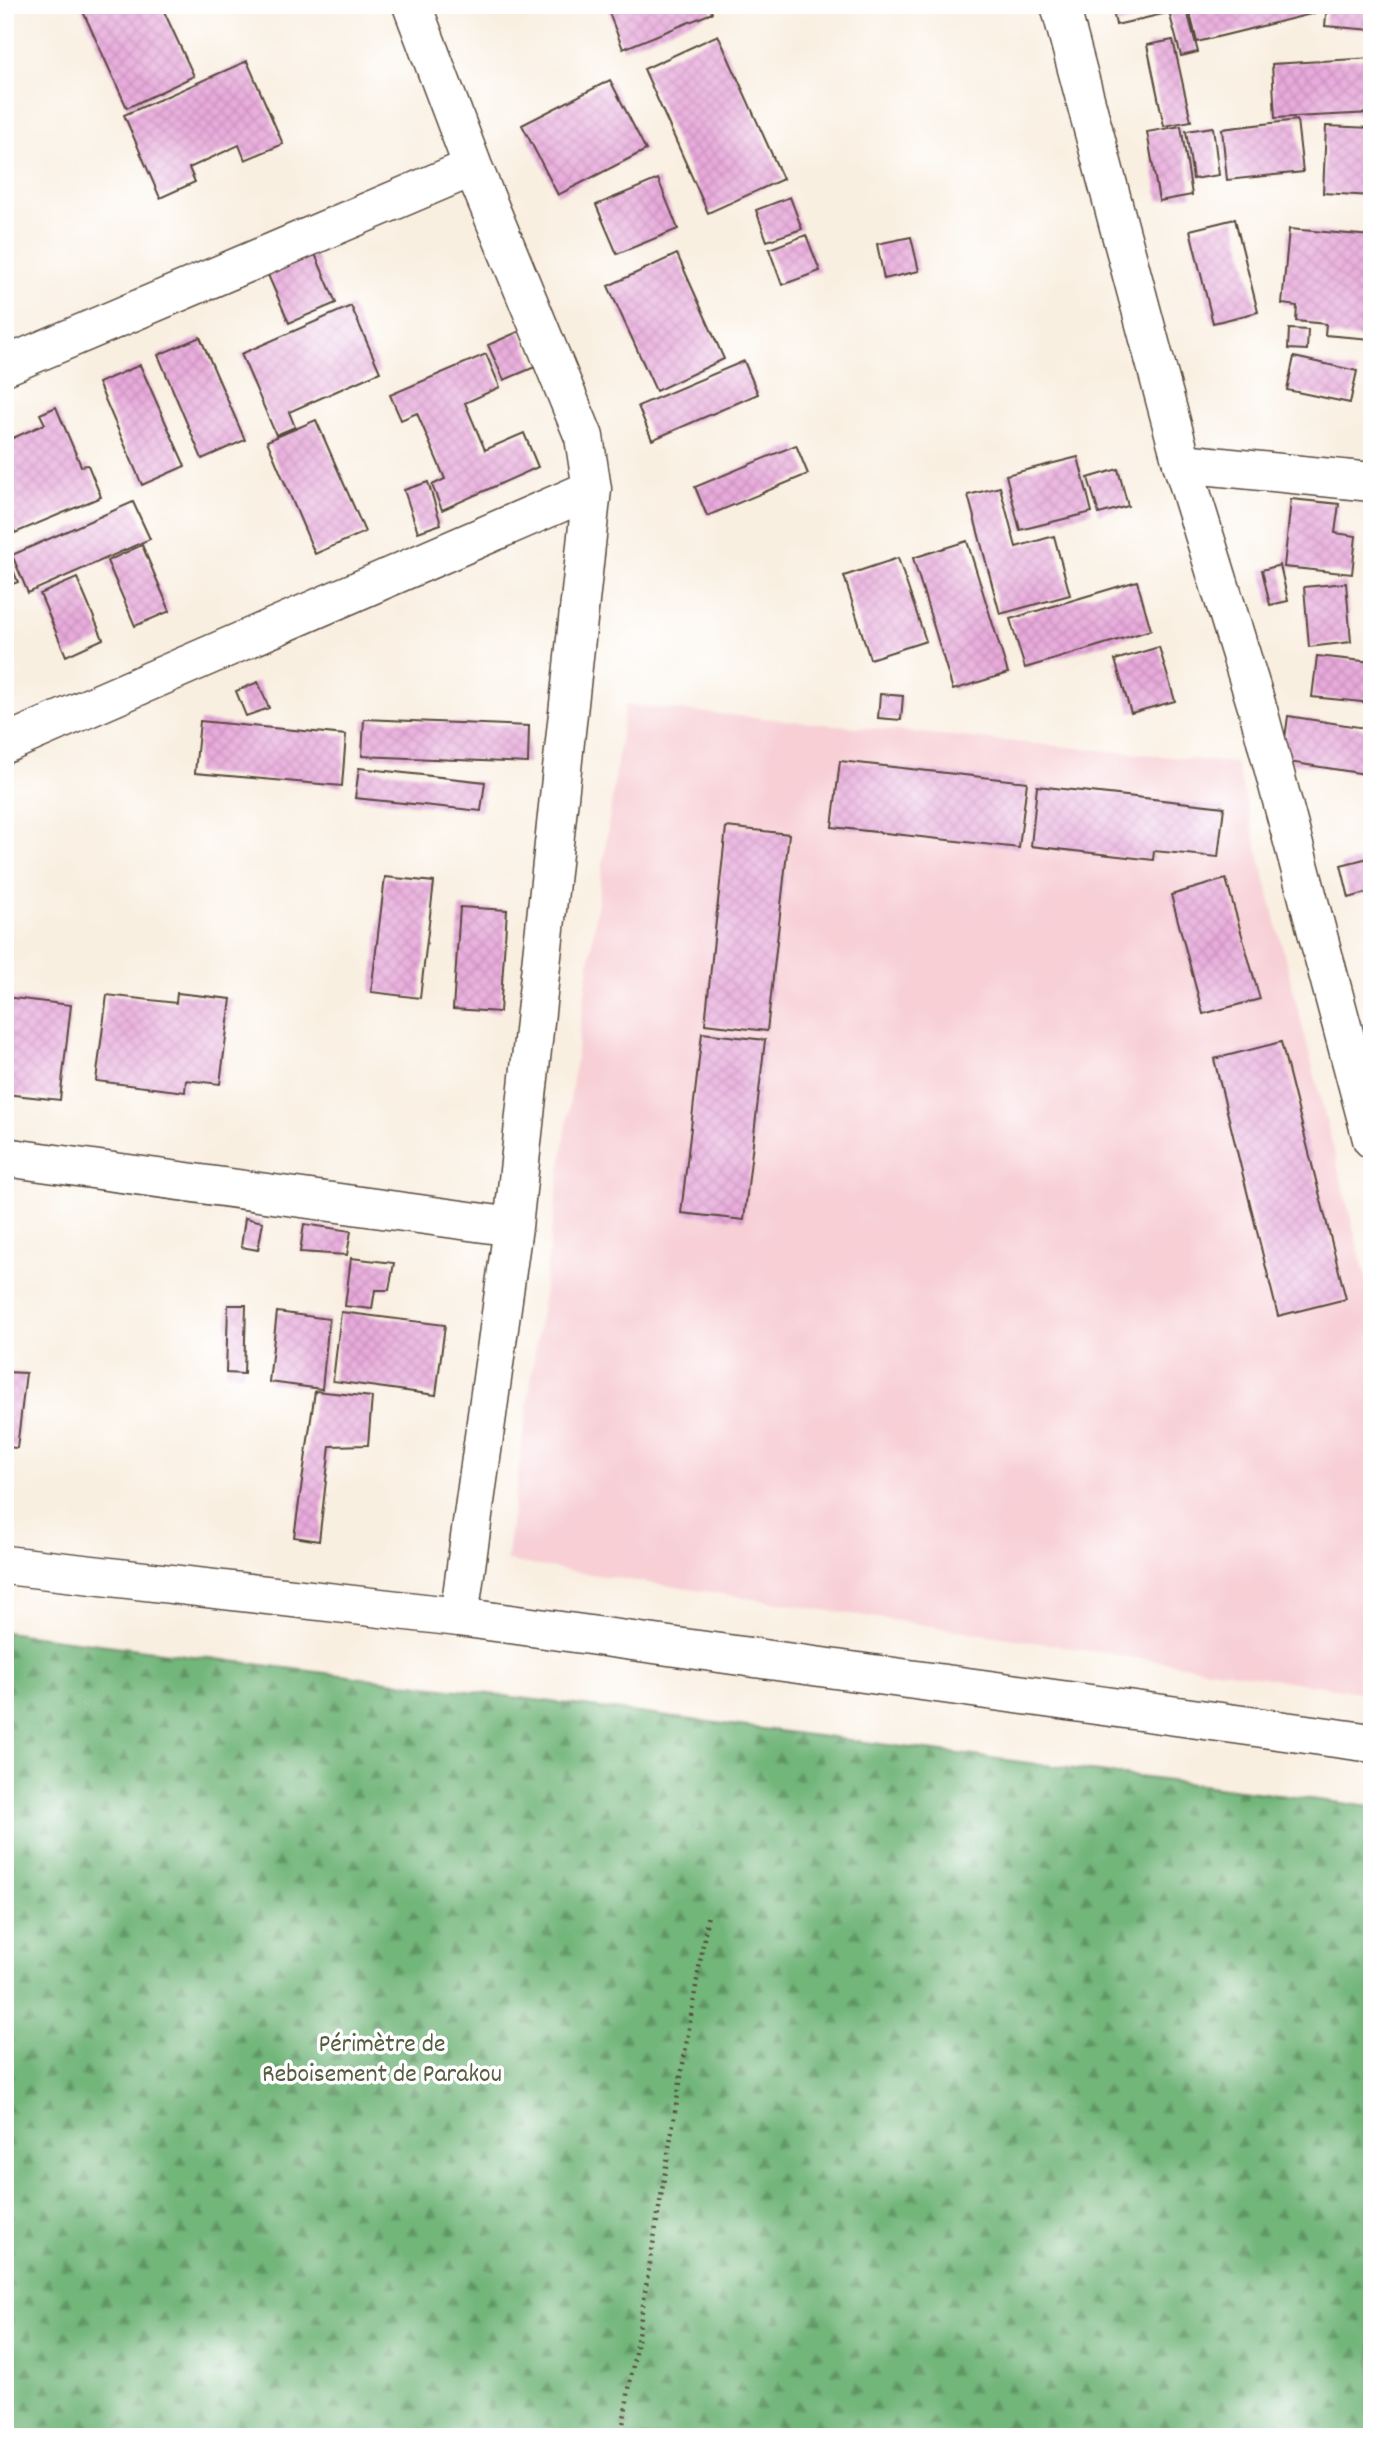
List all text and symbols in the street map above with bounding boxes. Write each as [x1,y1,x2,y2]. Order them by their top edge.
park label: Périmètre de Reboisement de Parakou [262,2027,502,2094]

